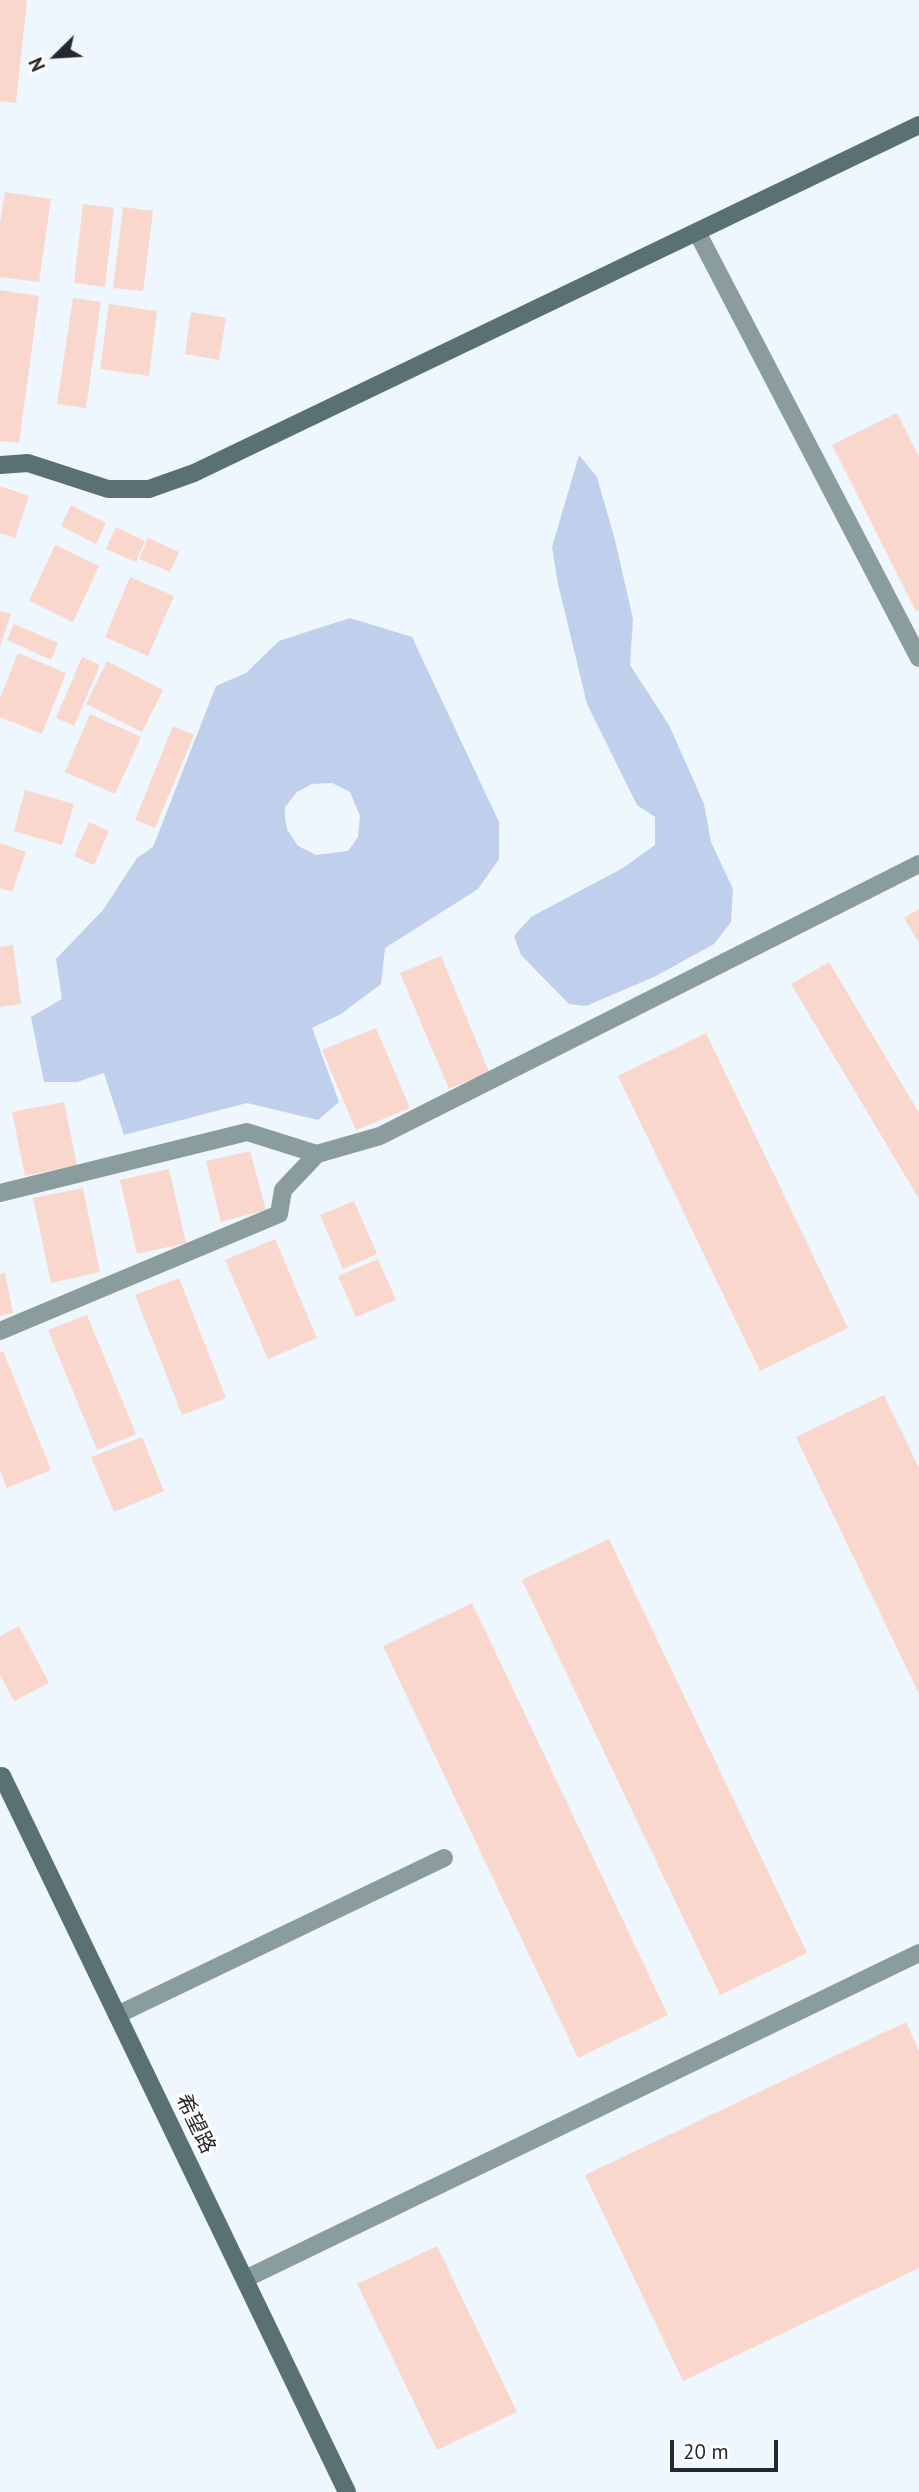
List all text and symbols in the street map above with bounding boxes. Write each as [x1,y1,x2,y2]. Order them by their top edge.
north arrow [21,21,91,91]
text: N [23,54,50,75]
street label: 希望路 [170,2090,220,2158]
scale bar [674,2426,782,2470]
text: 20 m [683,2438,729,2465]

